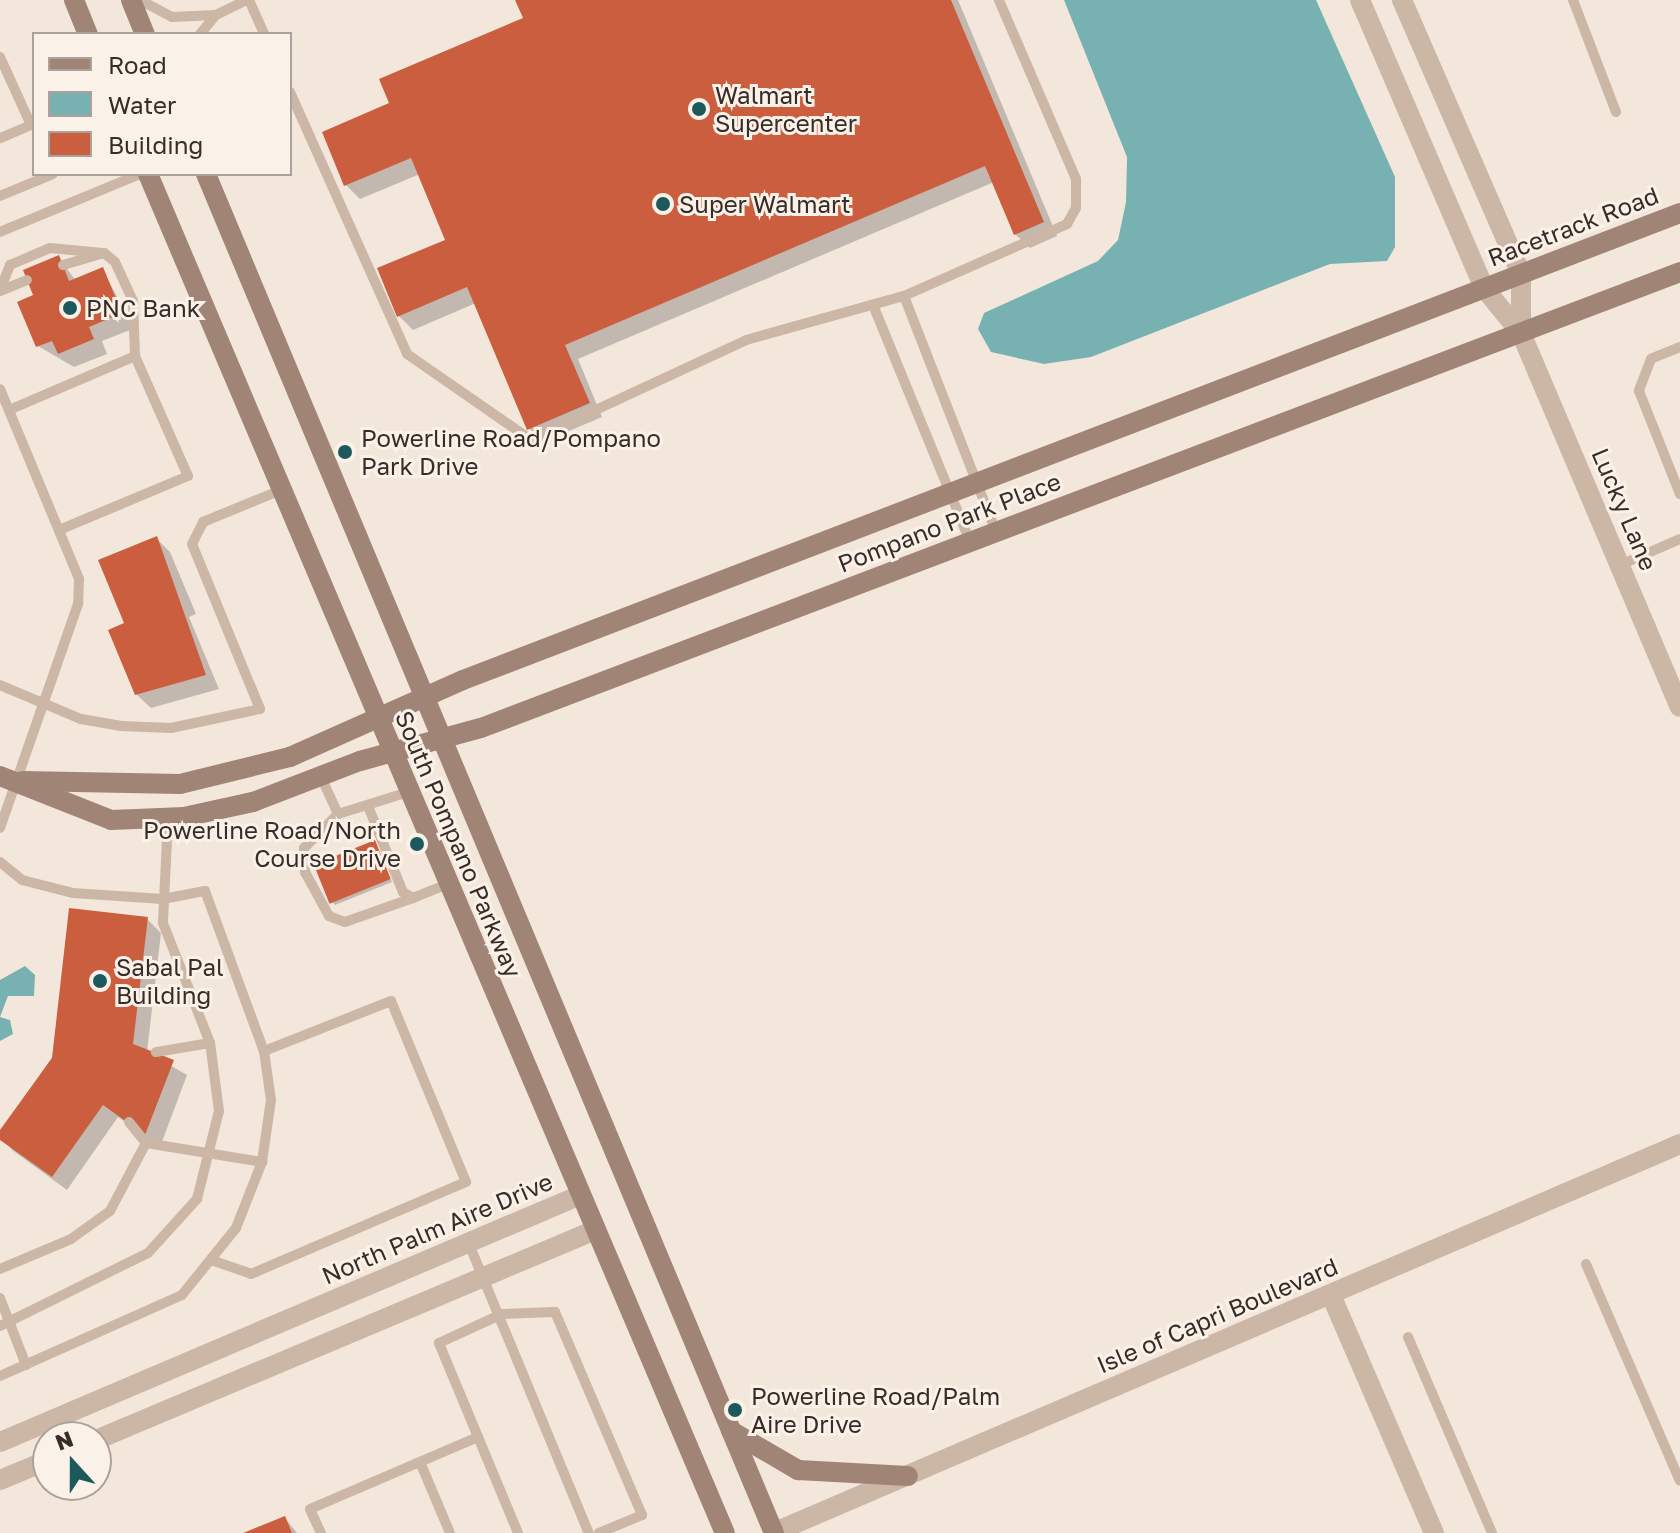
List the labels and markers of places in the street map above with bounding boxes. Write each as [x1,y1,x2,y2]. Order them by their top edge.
place label: Walmart Supercenter [715,81,857,137]
marker: Walmart Supercenter [690,100,708,118]
place label: Super Walmart [679,190,850,218]
marker: Super Walmart [654,195,672,213]
place label: PNC Bank [86,294,200,322]
marker: PNC Bank [61,299,79,317]
place label: Powerline Road/Pompano Park Drive [361,424,661,480]
marker: Powerline Road/Pompano Park Drive [336,443,354,461]
place label: Powerline Road/North Course Drive [143,816,401,872]
marker: Powerline Road/North Course Drive [408,835,426,853]
place label: Sabal Pal Building [116,953,224,1009]
marker: Sabal Pal Building [91,972,109,990]
place label: Powerline Road/Palm Aire Drive [751,1382,1000,1438]
marker: Powerline Road/Palm Aire Drive [726,1401,744,1419]

